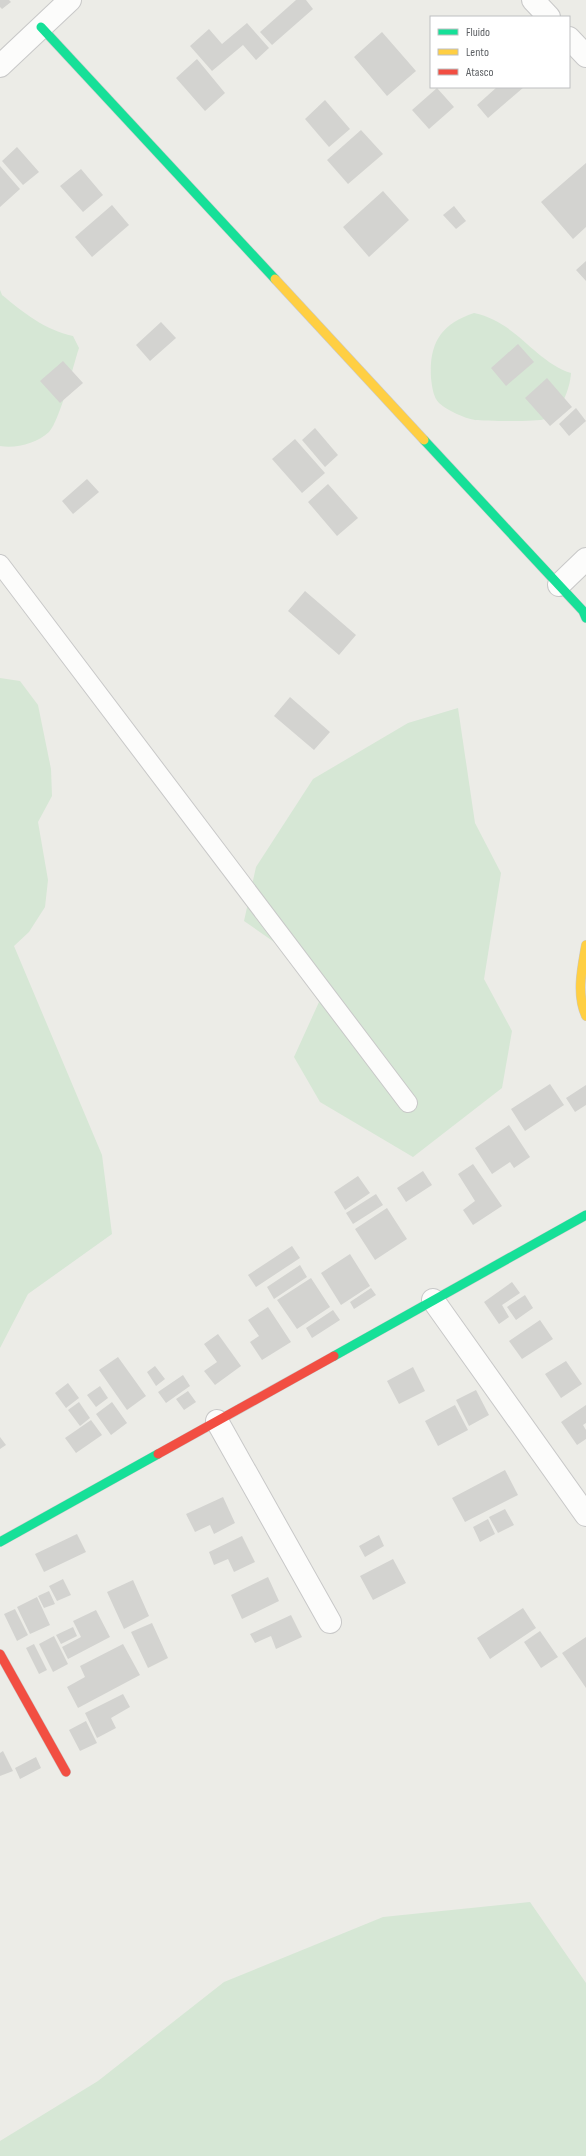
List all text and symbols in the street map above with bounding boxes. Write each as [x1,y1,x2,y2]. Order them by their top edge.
legend [430,16,570,88]
text: Fluido [466,25,490,40]
text: Lento [466,45,489,60]
text: Atasco [465,65,493,80]

